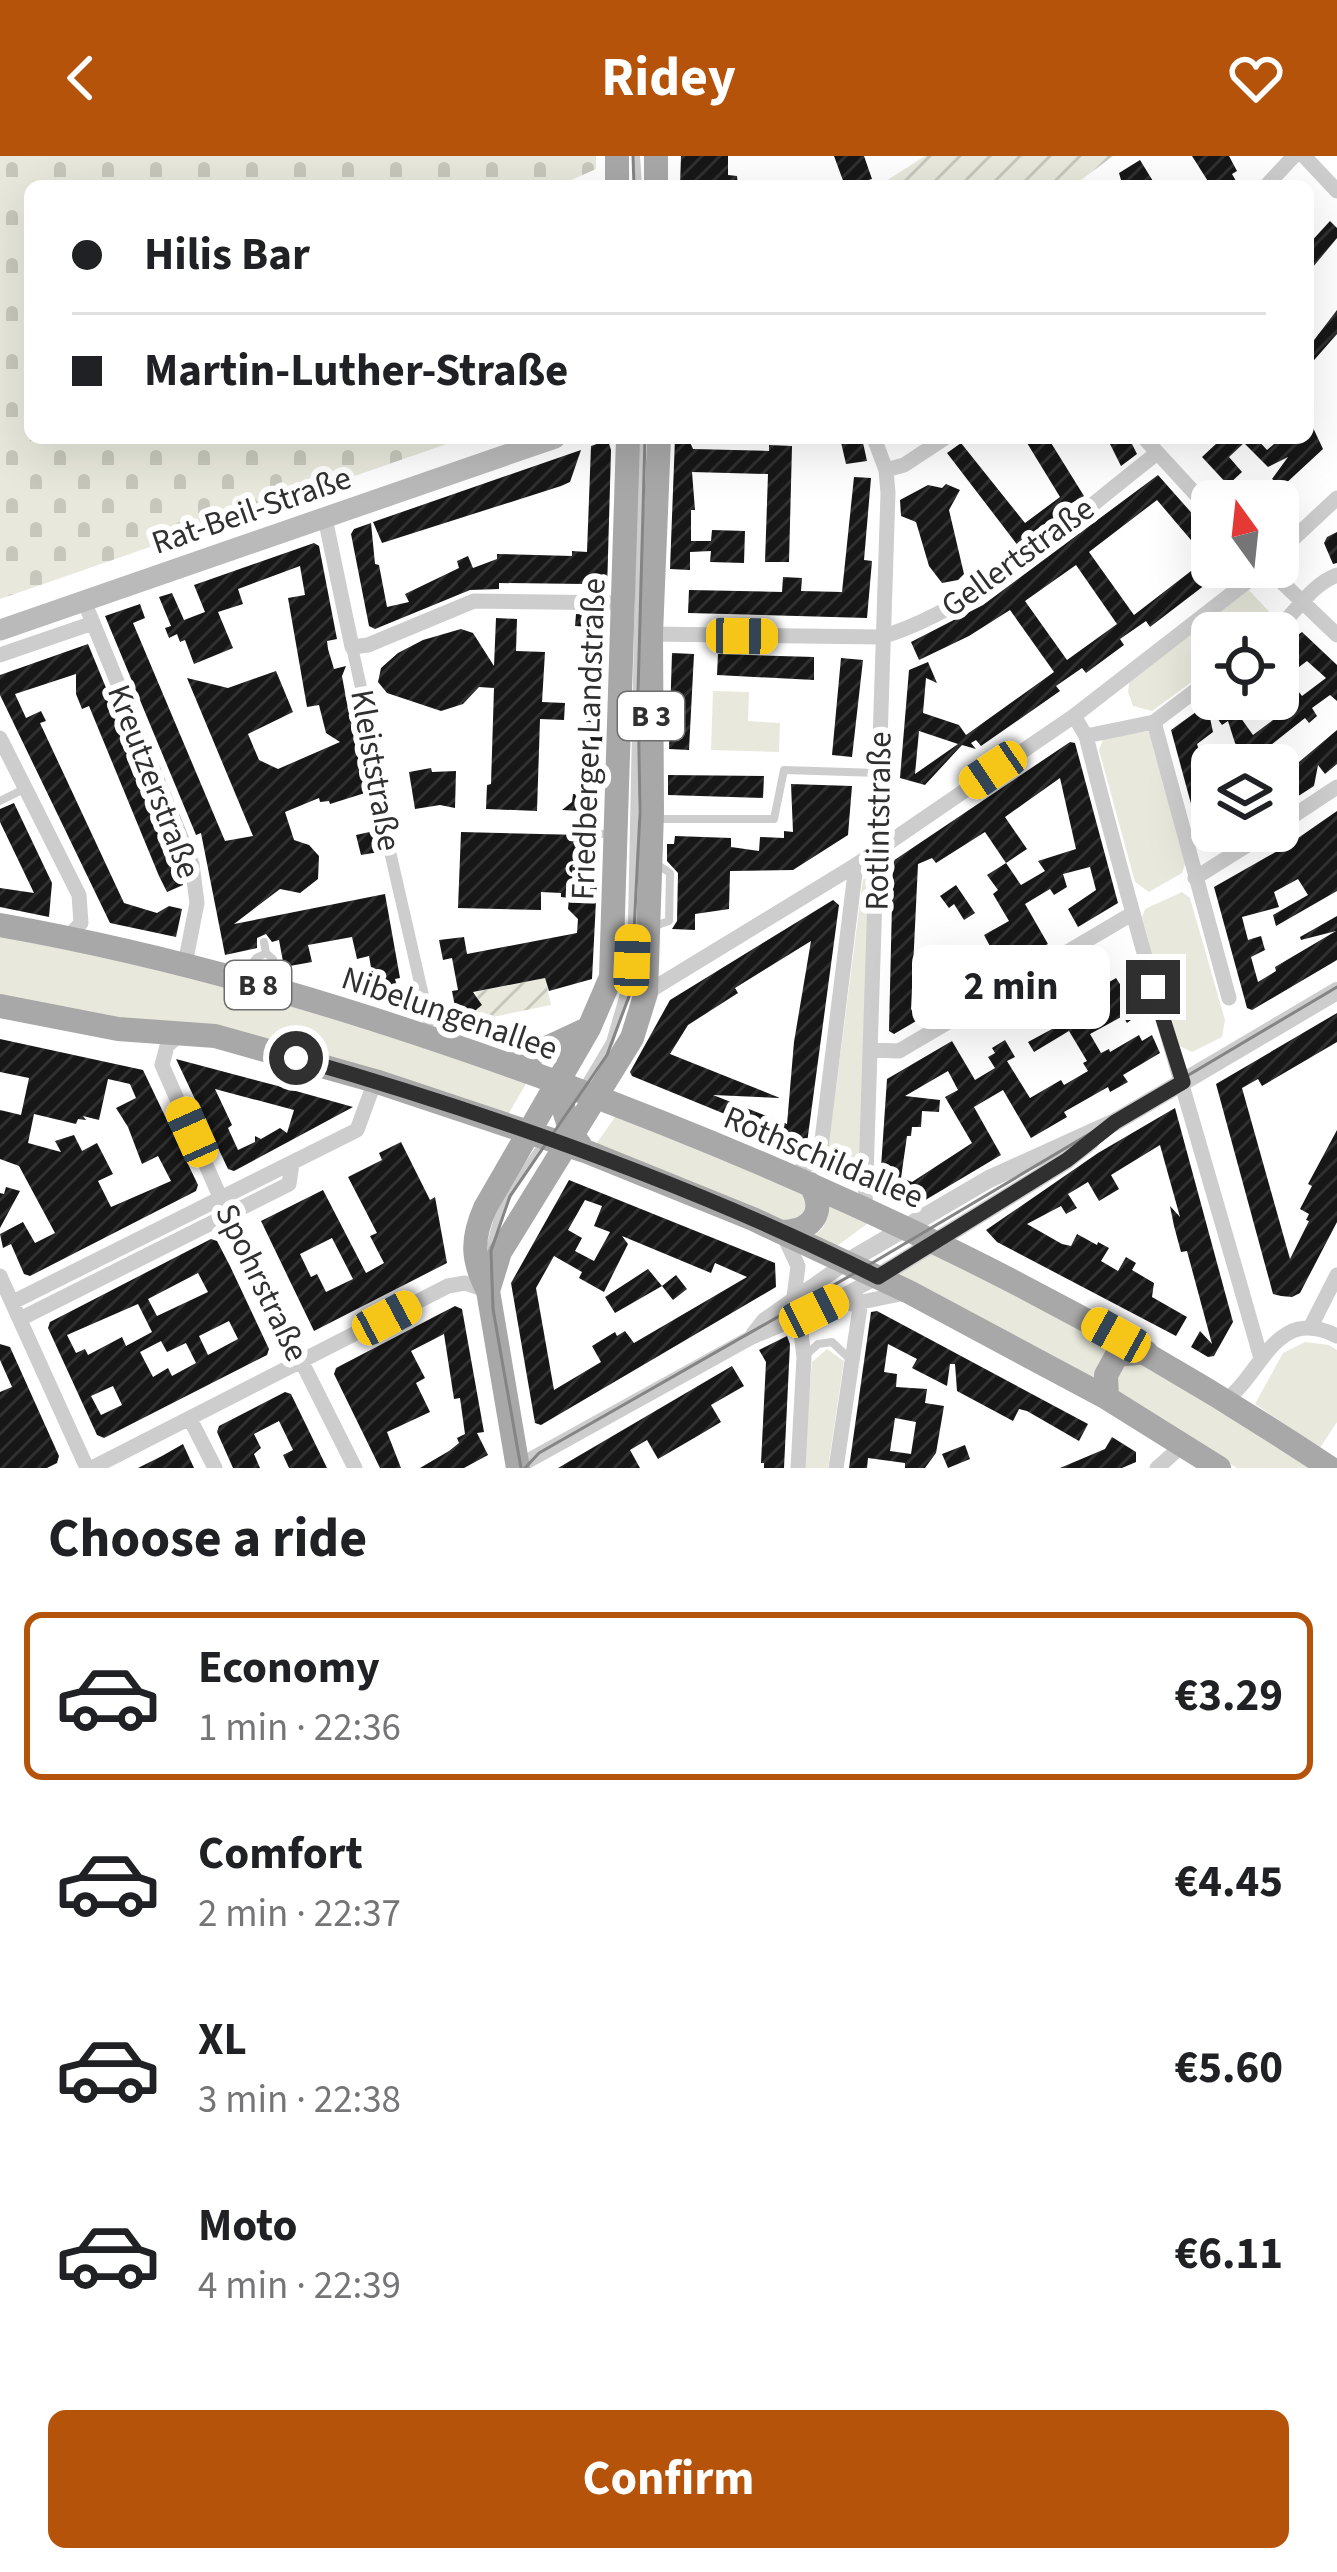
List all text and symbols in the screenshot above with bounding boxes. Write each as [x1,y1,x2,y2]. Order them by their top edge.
text: Ridey [601,40,736,117]
icon: back [48,45,114,111]
icon: heart [1223,45,1289,111]
text: Hilis Bar [144,223,310,287]
text: Martin-Luther-Straße [144,339,568,403]
street label: Rat-Beil-Straße [145,454,358,567]
north arrow [1191,480,1299,588]
map controls [1191,480,1299,852]
street label: Gellertstraße [932,486,1104,629]
street label: Friedberger Landstraße [559,577,618,901]
button: locate [1191,612,1299,720]
car [706,617,778,655]
street label: Kreutzerstraße [95,678,212,885]
street label: Kleiststraße [338,686,413,855]
road number: B 3 [618,692,684,740]
street label: Rotlintstraße [853,731,904,911]
car [953,735,1033,805]
button: layers [1191,744,1299,852]
car [613,923,651,997]
callout: 2 min [913,945,1111,1029]
street label: Nibelungenallee [335,955,564,1072]
text: 2 min [964,959,1058,1015]
route end [1126,960,1180,1014]
road number: B 8 [225,961,291,1009]
route start [269,1031,323,1085]
car [161,1092,223,1172]
street label: Rothschildallee [716,1094,931,1221]
street label: Spohrstraße [203,1196,320,1369]
car [774,1279,854,1343]
car [347,1285,427,1351]
car [1076,1302,1156,1368]
text: Choose a ride [48,1501,367,1578]
text: Economy [198,1636,380,1700]
icon: car [54,1642,162,1750]
text: €3.29 [1174,1664,1283,1728]
text: 1 min · 22:36 [198,1700,401,1756]
text: Comfort [198,1822,363,1886]
icon: car [54,1828,162,1936]
text: €4.45 [1174,1850,1283,1914]
text: 2 min · 22:37 [198,1886,401,1942]
text: XL [198,2008,247,2072]
icon: car [54,2014,162,2122]
text: €5.60 [1174,2036,1283,2100]
text: 3 min · 22:38 [198,2072,401,2128]
text: Moto [198,2194,297,2258]
icon: car [54,2200,162,2308]
text: €6.11 [1174,2222,1283,2286]
text: 4 min · 22:39 [198,2258,401,2314]
button: Confirm [48,2410,1289,2548]

